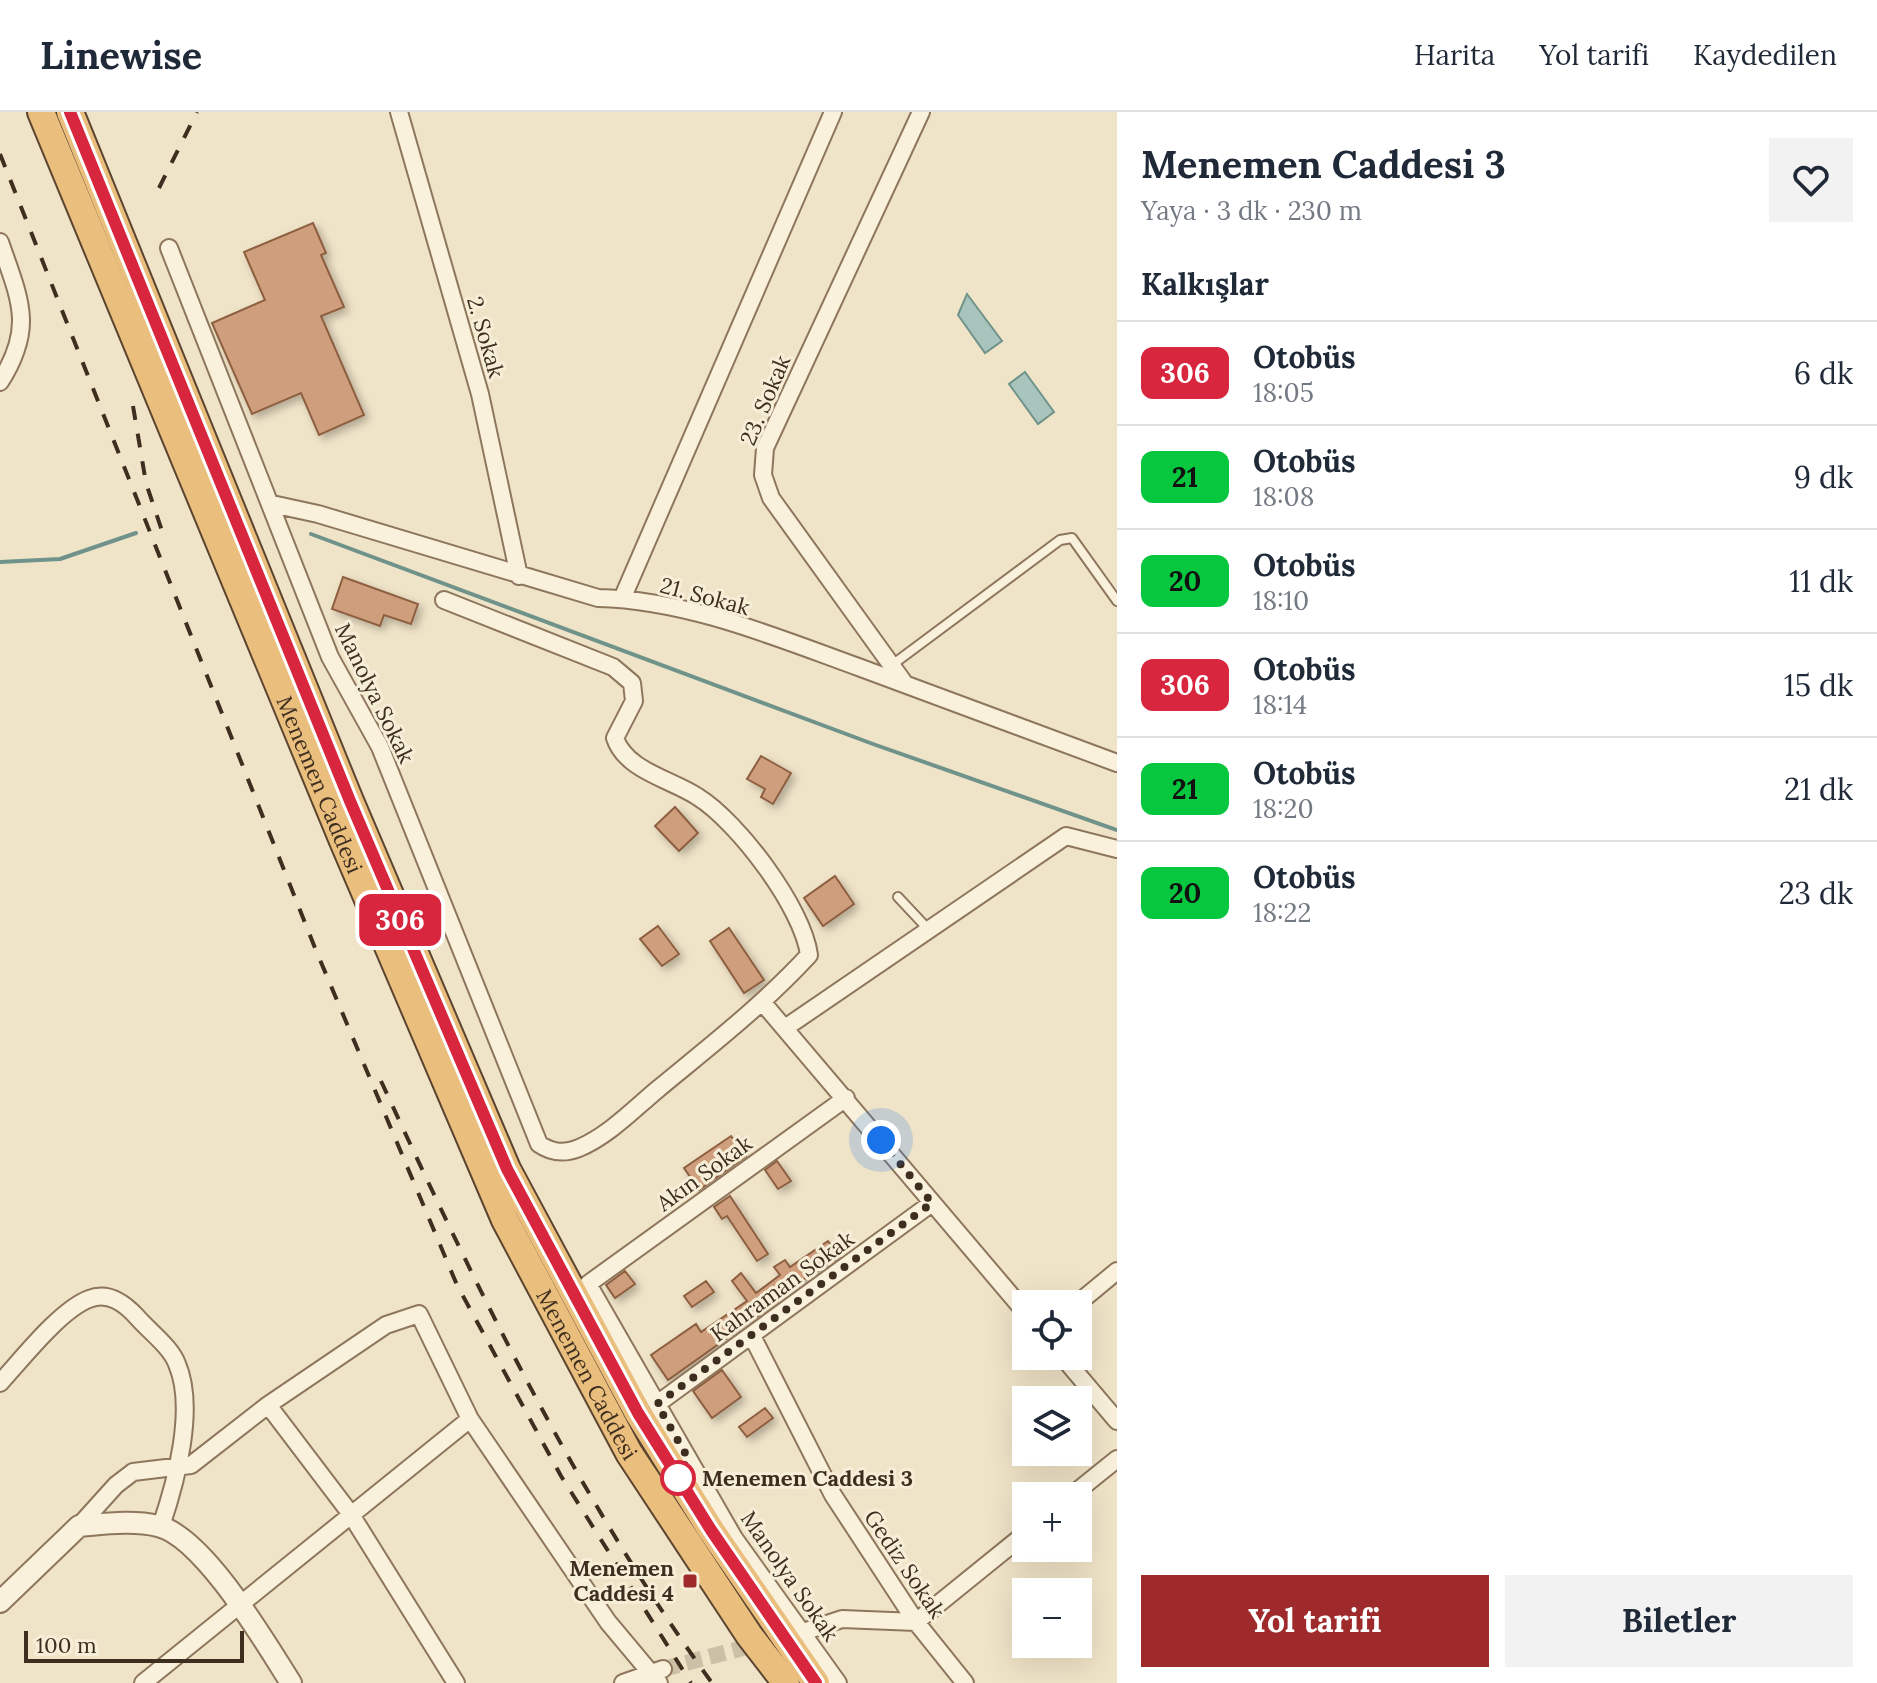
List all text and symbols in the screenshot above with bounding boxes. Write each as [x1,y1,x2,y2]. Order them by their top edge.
text: Linewise [40,31,202,79]
text: Harita [1414,37,1495,73]
text: Yol tarifi [1539,37,1649,73]
text: Kaydedilen [1693,37,1837,73]
button: heart [1769,138,1853,222]
text: Menemen Caddesi 3 [1141,140,1506,188]
text: Yaya · 3 dk · 230 m [1141,194,1362,227]
text: Kalkışlar [1141,265,1269,303]
street label: 2. Sokak [461,293,511,381]
text: Otobüs [1253,338,1356,376]
street label: 23. Sokak [734,351,797,449]
text: 6 dk [1794,354,1853,392]
text: 306 [1160,355,1210,391]
text: 18:05 [1253,376,1314,409]
text: Otobüs [1253,442,1356,480]
text: 9 dk [1794,458,1853,496]
text: 21 [1172,459,1198,495]
text: 18:08 [1253,480,1314,513]
text: Otobüs [1253,546,1356,584]
text: 11 dk [1789,562,1853,600]
text: 20 [1169,563,1201,599]
street label: 21. Sokak [657,571,753,621]
text: 18:10 [1253,584,1309,617]
street label: Manolya Sokak [329,618,421,768]
text: Otobüs [1253,650,1356,688]
text: 15 dk [1784,666,1853,704]
text: 306 [1160,667,1210,703]
text: 18:14 [1253,688,1307,721]
street label: Menemen Caddesi [270,692,369,877]
text: Otobüs [1253,754,1356,792]
text: 21 dk [1784,770,1853,808]
text: 21 [1172,771,1198,807]
text: 18:20 [1253,792,1314,825]
text: Otobüs [1253,858,1356,896]
text: 23 dk [1779,874,1853,912]
text: 20 [1169,875,1201,911]
line badge: 306 [354,894,446,946]
text: 18:22 [1253,896,1312,929]
text: 306 [375,902,425,938]
your location [861,1120,901,1160]
street label: Akın Sokak [650,1129,757,1218]
street label: Kahraman Sokak [705,1224,859,1348]
street label: Menemen Caddesi [530,1284,644,1465]
map controls [1012,1290,1092,1658]
button: locate [1012,1290,1092,1370]
button: layers [1012,1386,1092,1466]
marker: Menemen Caddesi 3 [661,1461,695,1495]
place label: Menemen Caddesi 3 [702,1464,913,1492]
button: + [1012,1482,1092,1562]
street label: Gediz Sokak [858,1504,952,1624]
street label: Manolya Sokak [735,1505,845,1647]
place label: Menemen Caddesi 4 [569,1554,674,1607]
marker: Menemen Caddesi 4 [681,1572,699,1590]
button: Yol tarifi [1141,1575,1489,1667]
button: Biletler [1505,1575,1853,1667]
button: − [1012,1578,1092,1658]
scale bar [24,1627,244,1663]
text: 100 m [36,1631,97,1659]

